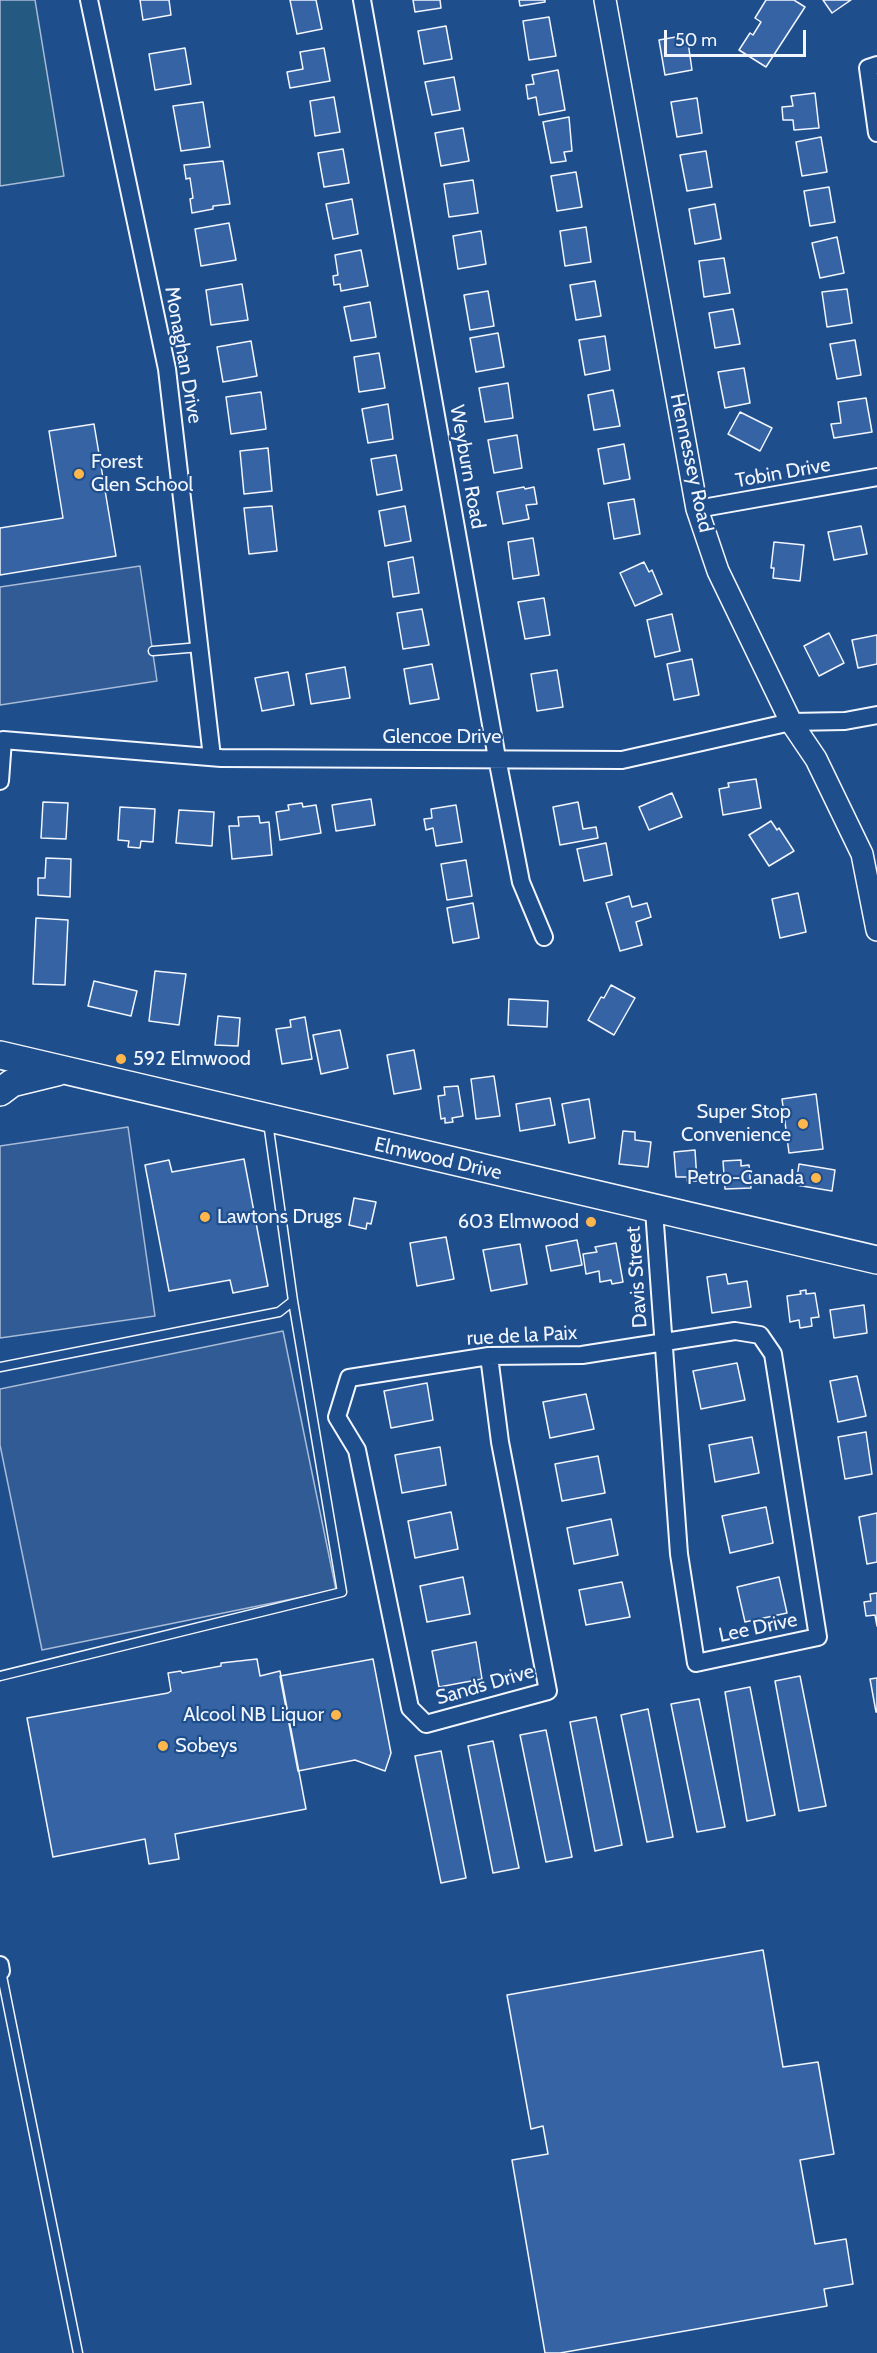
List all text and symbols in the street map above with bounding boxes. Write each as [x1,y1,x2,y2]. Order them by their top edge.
scale bar [667,18,810,56]
text: 50 m [675,29,717,51]
street label: Monaghan Drive [159,285,207,425]
street label: Hennessey Road [665,391,717,535]
street label: Weyburn Road [444,403,490,531]
place label: Forest Glen School [91,450,193,497]
street label: Tobin Drive [734,453,832,493]
marker: Forest Glen School [72,467,86,481]
street label: Glencoe Drive [383,725,501,749]
place label: 592 Elmwood [133,1047,251,1071]
marker: 592 Elmwood [114,1052,128,1066]
place label: Super Stop Convenience [681,1100,791,1147]
marker: Super Stop Convenience [796,1117,810,1131]
street label: Elmwood Drive [372,1133,504,1185]
place label: Petro-Canada [687,1166,804,1190]
marker: Petro-Canada [809,1171,823,1185]
place label: Lawtons Drugs [217,1205,342,1229]
marker: Lawtons Drugs [198,1210,212,1224]
place label: 603 Elmwood [458,1210,579,1234]
marker: 603 Elmwood [584,1215,598,1229]
street label: Davis Street [621,1225,653,1329]
street label: rue de la Paix [466,1321,578,1351]
street label: Lee Drive [717,1608,799,1648]
street label: Sands Drive [433,1660,537,1710]
place label: Alcool NB Liquor [183,1703,324,1727]
marker: Alcool NB Liquor [329,1708,343,1722]
place label: Sobeys [175,1734,237,1758]
marker: Sobeys [156,1739,170,1753]

